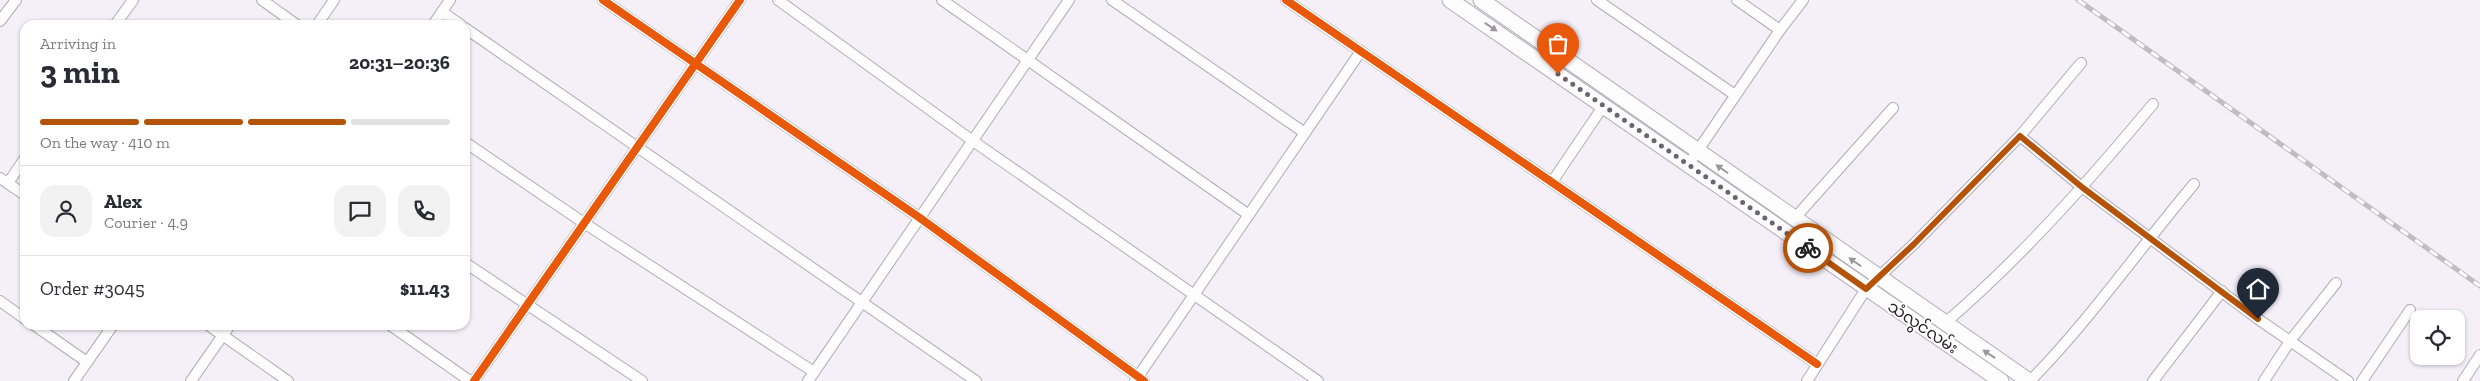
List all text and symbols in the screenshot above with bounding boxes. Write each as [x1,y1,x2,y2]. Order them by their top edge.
one-way arrow [1484,23,1497,32]
pin [1537,23,1579,74]
icon: bag [1544,30,1572,58]
text: Arriving in [40,34,116,53]
text: 20:31–20:36 [349,51,450,74]
text: 3 min [40,53,120,91]
text: On the way · 410 m [40,133,170,152]
one-way arrow [1715,164,1729,174]
button: person [40,185,92,237]
button: chat [334,185,386,237]
button: phone [398,185,450,237]
text: Alex [104,190,142,213]
text: Courier · 4.9 [104,213,188,232]
courier [1783,223,1833,273]
icon: bike [1794,234,1822,262]
one-way arrow [1848,257,1862,267]
pin [2237,268,2279,319]
icon: home [2244,275,2272,303]
text: Order #3045 [40,277,145,300]
text: $11.43 [400,277,450,300]
street label: သံလွင်လမ်း [1882,295,1963,361]
map controls [2410,310,2465,365]
button: locate [2410,310,2465,365]
one-way arrow [1982,349,1996,358]

